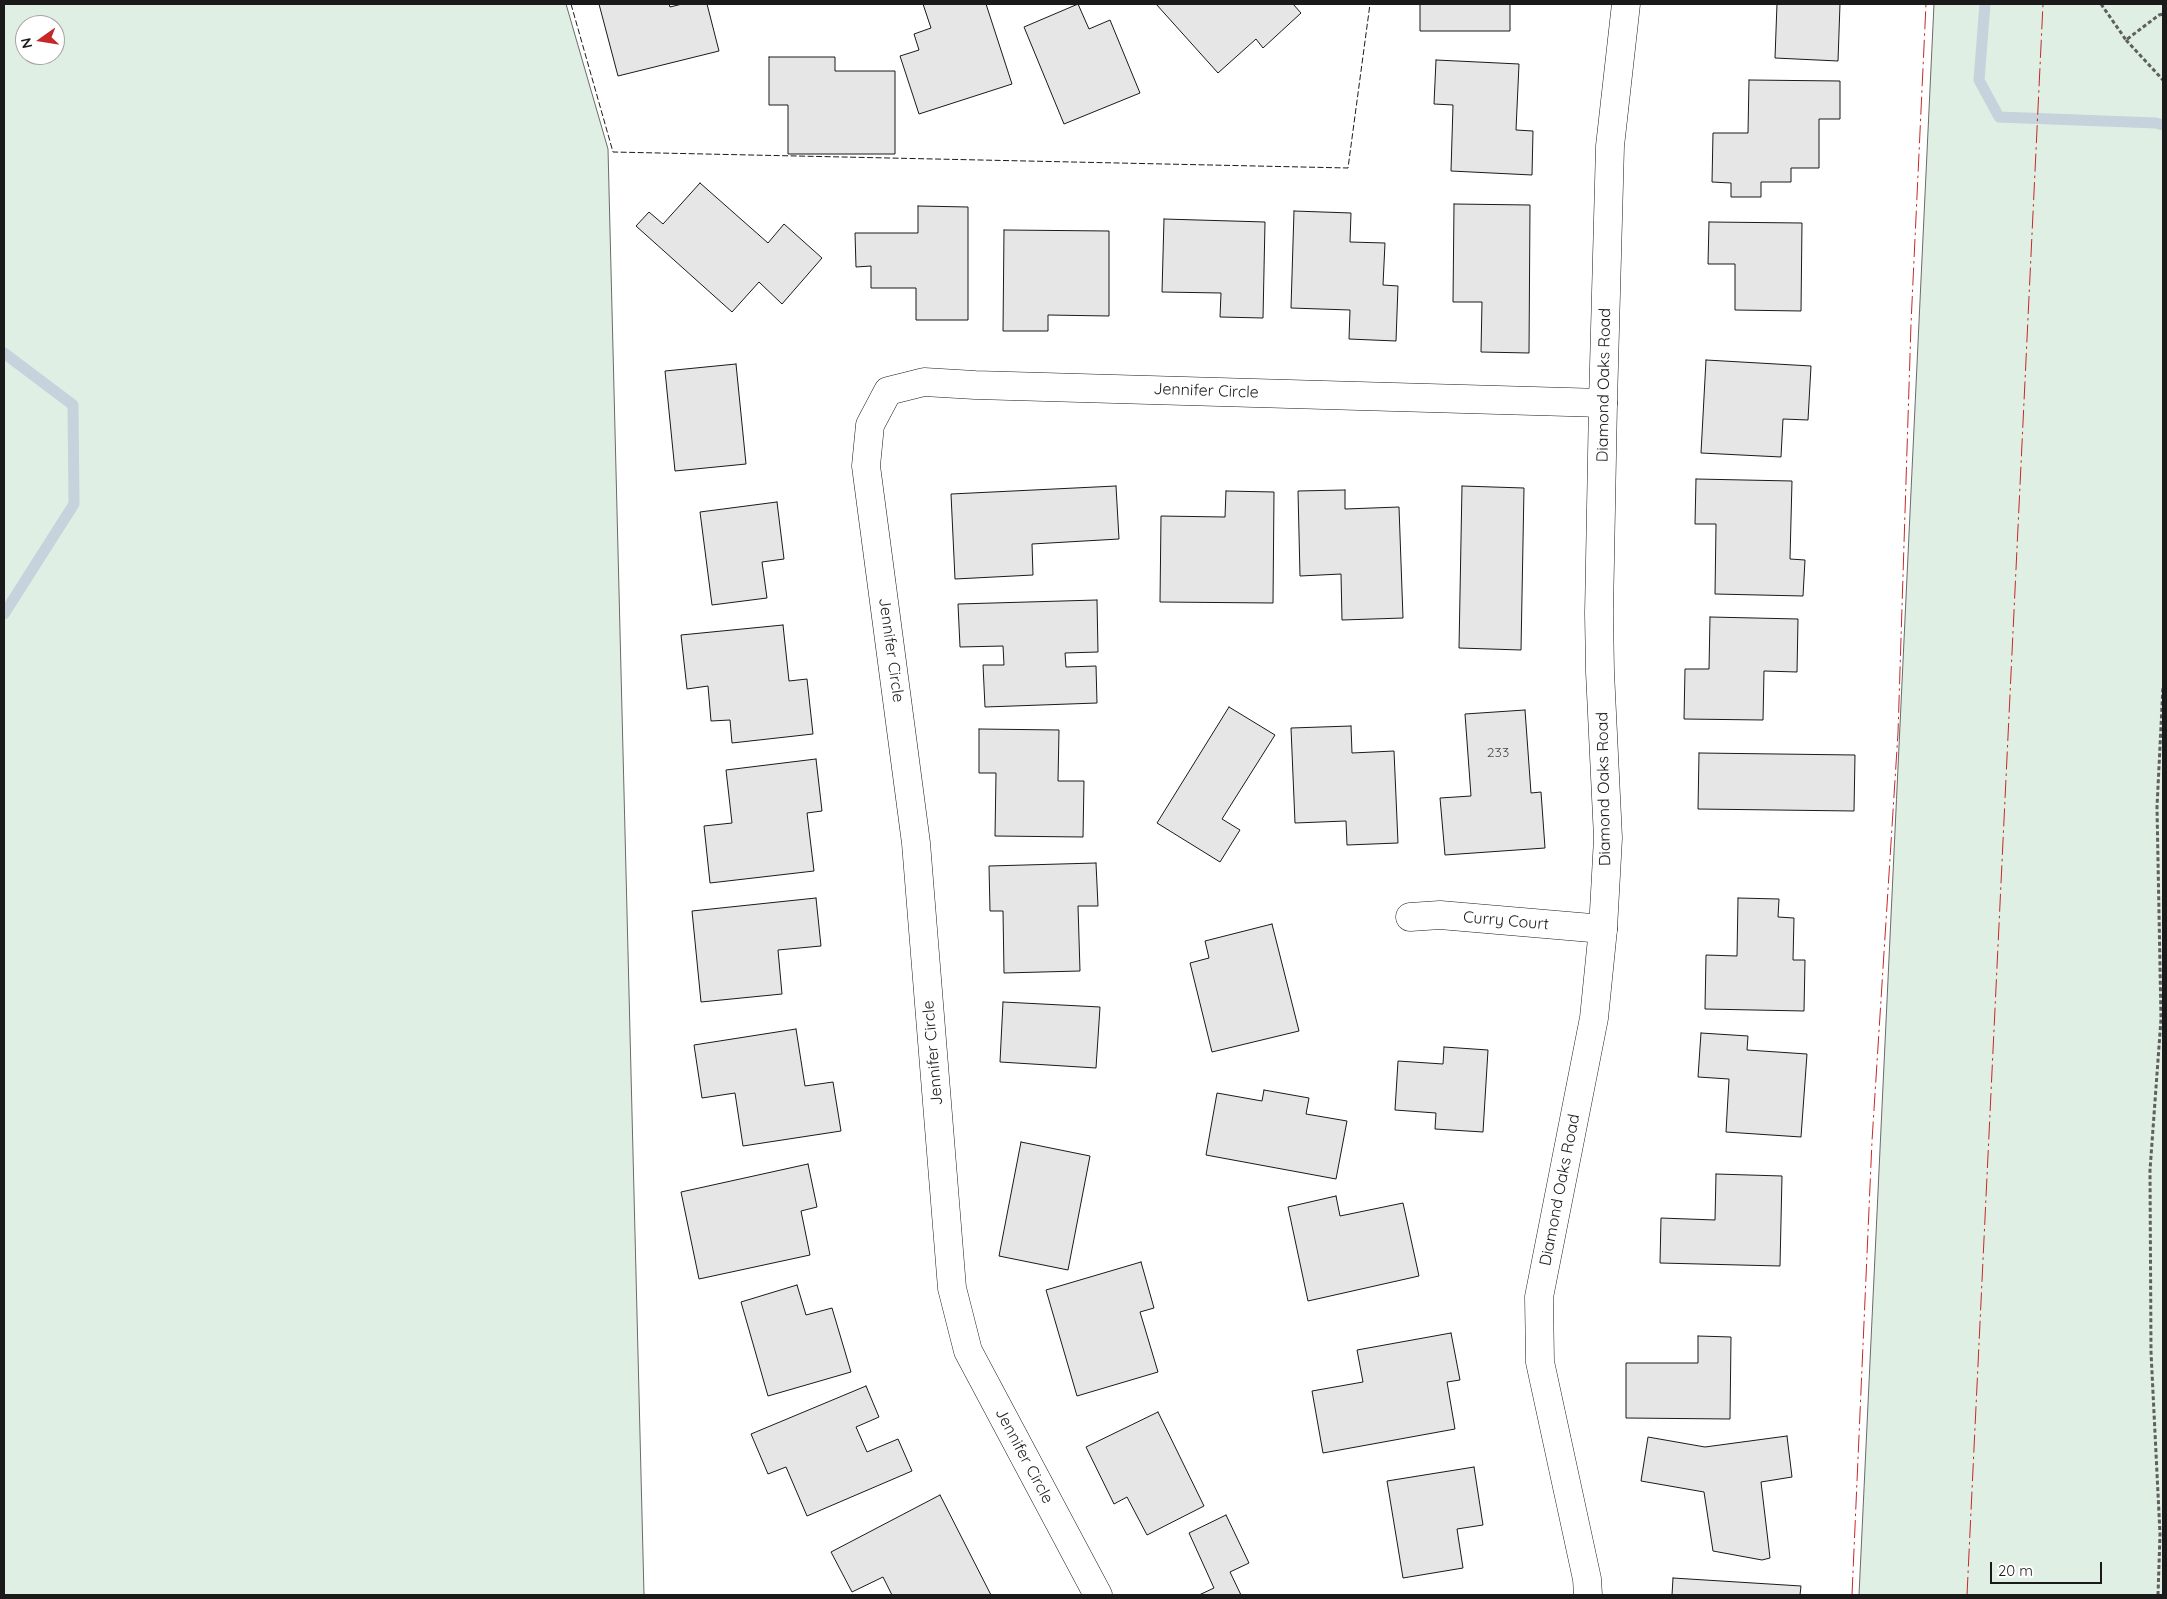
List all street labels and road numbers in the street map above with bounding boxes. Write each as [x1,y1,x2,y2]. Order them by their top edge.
street label: Diamond Oaks Road [1593,308,1615,462]
street label: Jennifer Circle [1153,380,1259,402]
street label: Jennifer Circle [874,596,908,704]
street label: Diamond Oaks Road [1593,712,1615,866]
street label: Curry Court [1462,908,1550,934]
street label: Jennifer Circle [919,1000,947,1106]
street label: Diamond Oaks Road [1536,1112,1584,1268]
street label: Jennifer Circle [991,1405,1057,1507]

